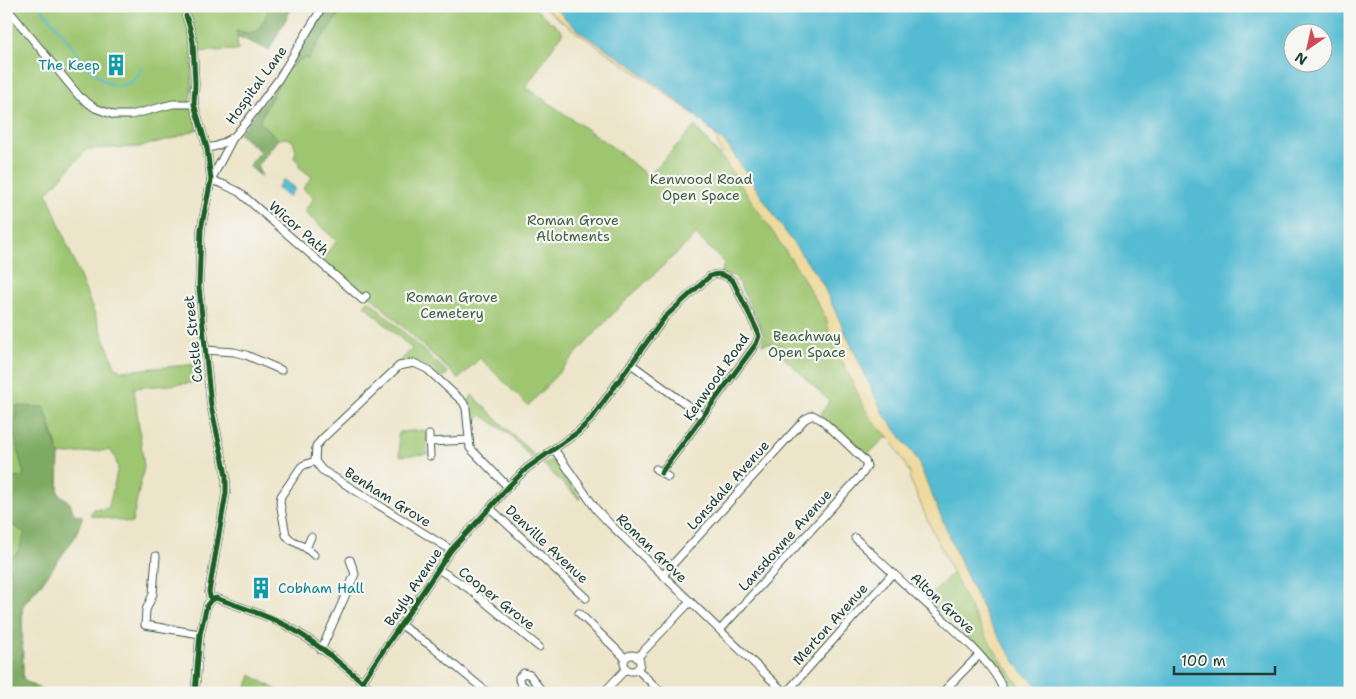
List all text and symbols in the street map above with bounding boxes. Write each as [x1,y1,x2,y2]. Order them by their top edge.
north arrow [1284,22,1334,72]
street label: Hospital Lane [221,42,291,128]
text: N [1291,48,1310,69]
building icon: The Keep [103,52,129,78]
place label: The Keep [39,56,100,74]
park label: Kenwood Road Open Space [650,170,752,204]
street label: Wicor Path [265,197,333,259]
park label: Roman Grove Allotments [527,211,619,245]
park label: Roman Grove Cemetery [406,288,498,322]
street label: Castle Street [179,294,207,384]
park label: Beachway Open Space [768,327,846,361]
street label: Kenwood Road [679,330,753,424]
street label: Lonsdale Avenue [683,436,773,534]
street label: Benham Grove [341,463,435,531]
street label: Lansdowne Avenue [734,485,836,595]
street label: Denville Avenue [502,501,592,587]
street label: Roman Grove [613,510,691,586]
street label: Bayly Avenue [380,544,446,630]
street label: Cooper Grove [455,563,539,634]
street label: Alton Grove [907,569,979,637]
building icon: Cobham Hall [248,575,274,601]
place label: Cobham Hall [278,579,365,597]
street label: Merton Avenue [789,579,872,669]
scale bar [1174,644,1275,676]
text: 100 m [1181,651,1226,671]

